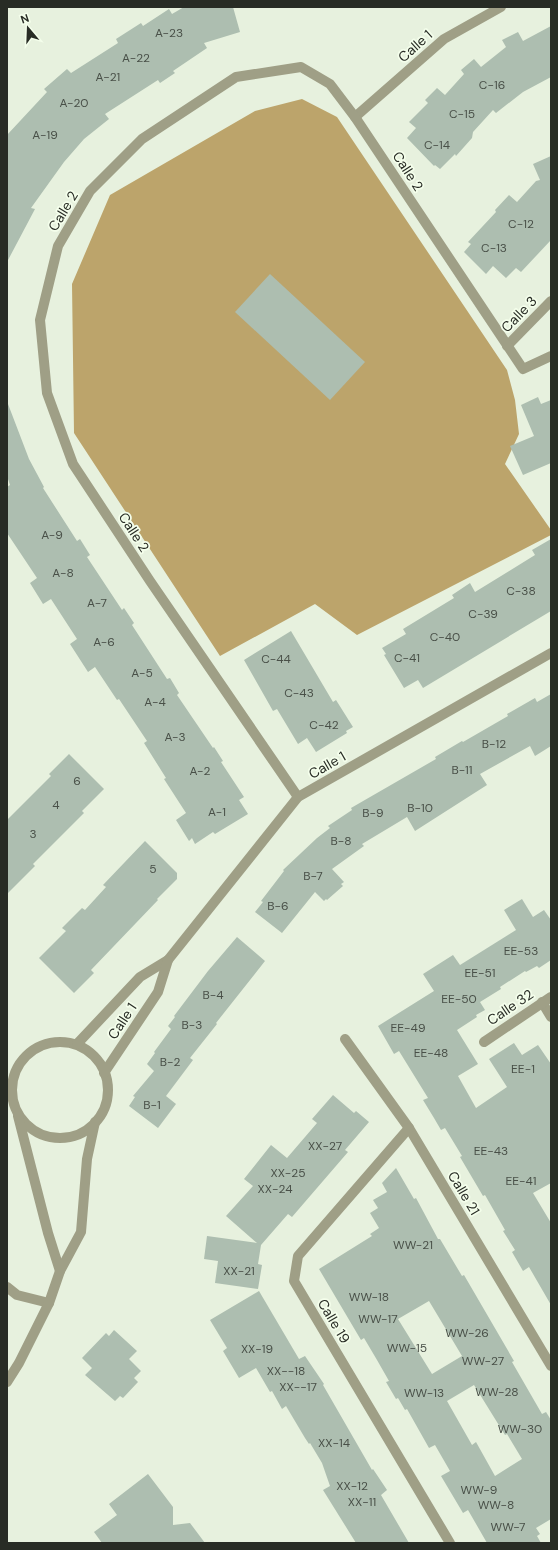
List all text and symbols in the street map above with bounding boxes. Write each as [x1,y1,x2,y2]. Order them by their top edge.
north arrow [8,8,48,48]
text: N [19,11,31,26]
house number: A-23 [155,25,183,41]
street label: Calle 1 [394,26,436,66]
house number: A-22 [122,50,150,66]
house number: A-21 [96,69,120,85]
house number: C-16 [479,77,505,93]
house number: A-20 [59,95,89,111]
house number: C-15 [449,106,475,122]
house number: A-19 [32,127,58,143]
house number: C-14 [424,137,450,153]
street label: Calle 2 [389,148,427,194]
street label: Calle 2 [44,188,82,234]
house number: C-12 [508,216,534,232]
house number: C-13 [481,240,507,256]
street label: Calle 3 [497,292,541,336]
street label: Calle 2 [115,509,153,555]
house number: A-9 [41,527,63,543]
house number: A-8 [52,565,74,581]
house number: C-38 [506,583,536,599]
house number: A-7 [87,595,107,611]
house number: C-39 [468,606,498,622]
house number: C-40 [430,629,460,645]
house number: A-6 [93,634,115,650]
house number: C-41 [394,650,420,666]
house number: C-44 [261,651,291,667]
house number: A-5 [131,665,153,681]
house number: C-43 [284,685,314,701]
house number: A-4 [144,694,166,710]
house number: C-42 [309,717,339,733]
house number: A-3 [164,729,186,745]
house number: B-12 [482,736,506,752]
street label: Calle 1 [305,747,349,783]
house number: B-11 [451,762,473,778]
house number: A-2 [189,763,211,779]
house number: 6 [73,773,81,789]
house number: 4 [52,797,60,813]
house number: B-10 [407,800,433,816]
house number: A-1 [208,804,226,820]
house number: B-9 [362,805,384,821]
house number: 3 [29,826,37,842]
house number: B-8 [330,833,352,849]
house number: 5 [149,861,157,877]
house number: B-7 [303,868,323,884]
house number: B-6 [267,898,289,914]
house number: EE-53 [504,943,538,959]
house number: EE-51 [464,965,496,981]
street label: Calle 32 [483,985,537,1029]
house number: B-4 [202,987,224,1003]
house number: EE-50 [441,991,477,1007]
street label: Calle 1 [104,999,140,1043]
house number: B-3 [182,1017,202,1033]
house number: EE-49 [391,1020,425,1036]
house number: EE-48 [414,1045,448,1061]
house number: B-2 [160,1054,180,1070]
house number: EE-1 [511,1061,535,1077]
house number: B-1 [143,1097,161,1113]
house number: XX-27 [308,1138,342,1154]
house number: EE-43 [474,1143,508,1159]
house number: XX-25 [270,1165,306,1181]
street label: Calle 21 [444,1168,484,1218]
house number: EE-41 [505,1173,537,1189]
house number: XX-24 [258,1181,292,1197]
house number: WW-21 [393,1237,433,1253]
house number: XX-21 [223,1263,255,1279]
house number: WW-18 [349,1289,389,1305]
street label: Calle 19 [314,1295,354,1347]
house number: WW-17 [358,1311,398,1327]
house number: WW-26 [445,1325,489,1341]
house number: WW-15 [387,1340,427,1356]
house number: XX-19 [241,1341,273,1357]
house number: WW-27 [462,1353,504,1369]
house number: XX--18 [267,1363,305,1379]
house number: XX--17 [279,1379,317,1395]
house number: WW-28 [475,1384,519,1400]
house number: WW-13 [404,1385,444,1401]
house number: WW-30 [498,1421,542,1437]
house number: XX-14 [318,1435,350,1451]
house number: XX-12 [336,1478,368,1494]
house number: WW-9 [461,1482,497,1498]
house number: XX-11 [348,1494,376,1510]
house number: WW-8 [478,1497,514,1513]
house number: WW-7 [491,1519,525,1535]

